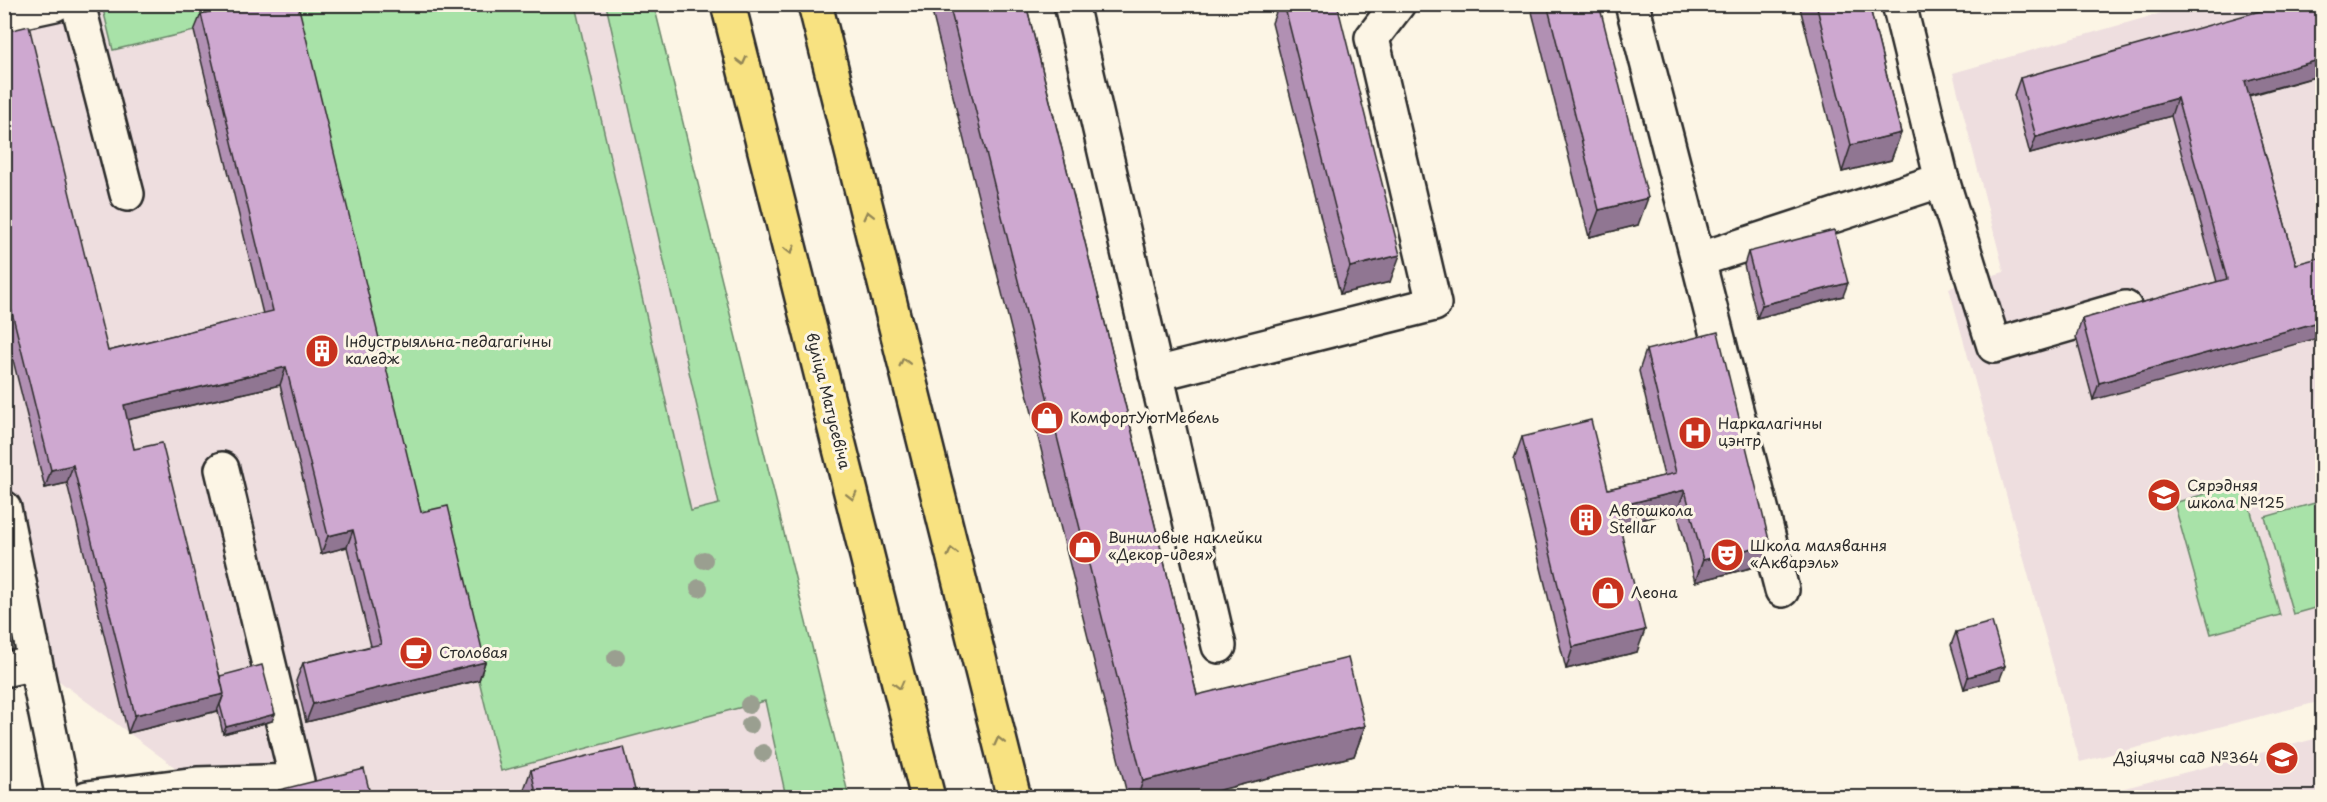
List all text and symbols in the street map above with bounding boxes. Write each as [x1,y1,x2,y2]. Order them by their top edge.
one-way arrow [734,56,747,66]
one-way arrow [862,211,875,221]
one-way arrow [782,245,795,255]
place label: Індустрыяльна-педагагічны каледж [345,329,552,369]
street label: вуліца Матусевіча [801,330,858,472]
building icon: Індустрыяльна-педагагічны каледж [304,333,340,369]
one-way arrow [899,358,912,368]
shop icon: КомфортУютМебель [1029,400,1065,436]
place label: КомфортУютМебель [1070,405,1219,428]
place label: Наркалагічны цэнтр [1718,411,1822,451]
hospital icon: Наркалагічны цэнтр [1677,415,1713,451]
place label: Сярэдняя школа №125 [2187,473,2284,513]
school or university icon: Сярэдняя школа №125 [2146,477,2182,513]
one-way arrow [844,491,857,501]
place label: Автошкола Stellar [1609,498,1694,538]
building icon: Автошкола Stellar [1568,502,1604,538]
place label: Виниловые наклейки «Декор-идея» [1108,525,1263,565]
shop icon: Виниловые наклейки «Декор-идея» [1067,529,1103,565]
place label: Школа малявання «Акварэль» [1750,533,1887,573]
theatre icon: Школа малявання «Акварэль» [1709,537,1745,573]
one-way arrow [946,547,959,557]
shop icon: Леона [1590,575,1626,611]
place label: Леона [1631,580,1678,603]
cafe icon: Столовая [398,635,434,671]
place label: Столовая [439,640,508,663]
one-way arrow [892,680,905,690]
one-way arrow [994,736,1007,746]
school or university icon: Дзіцячы сад №364 [2264,740,2300,776]
place label: Дзіцячы сад №364 [2113,745,2259,768]

